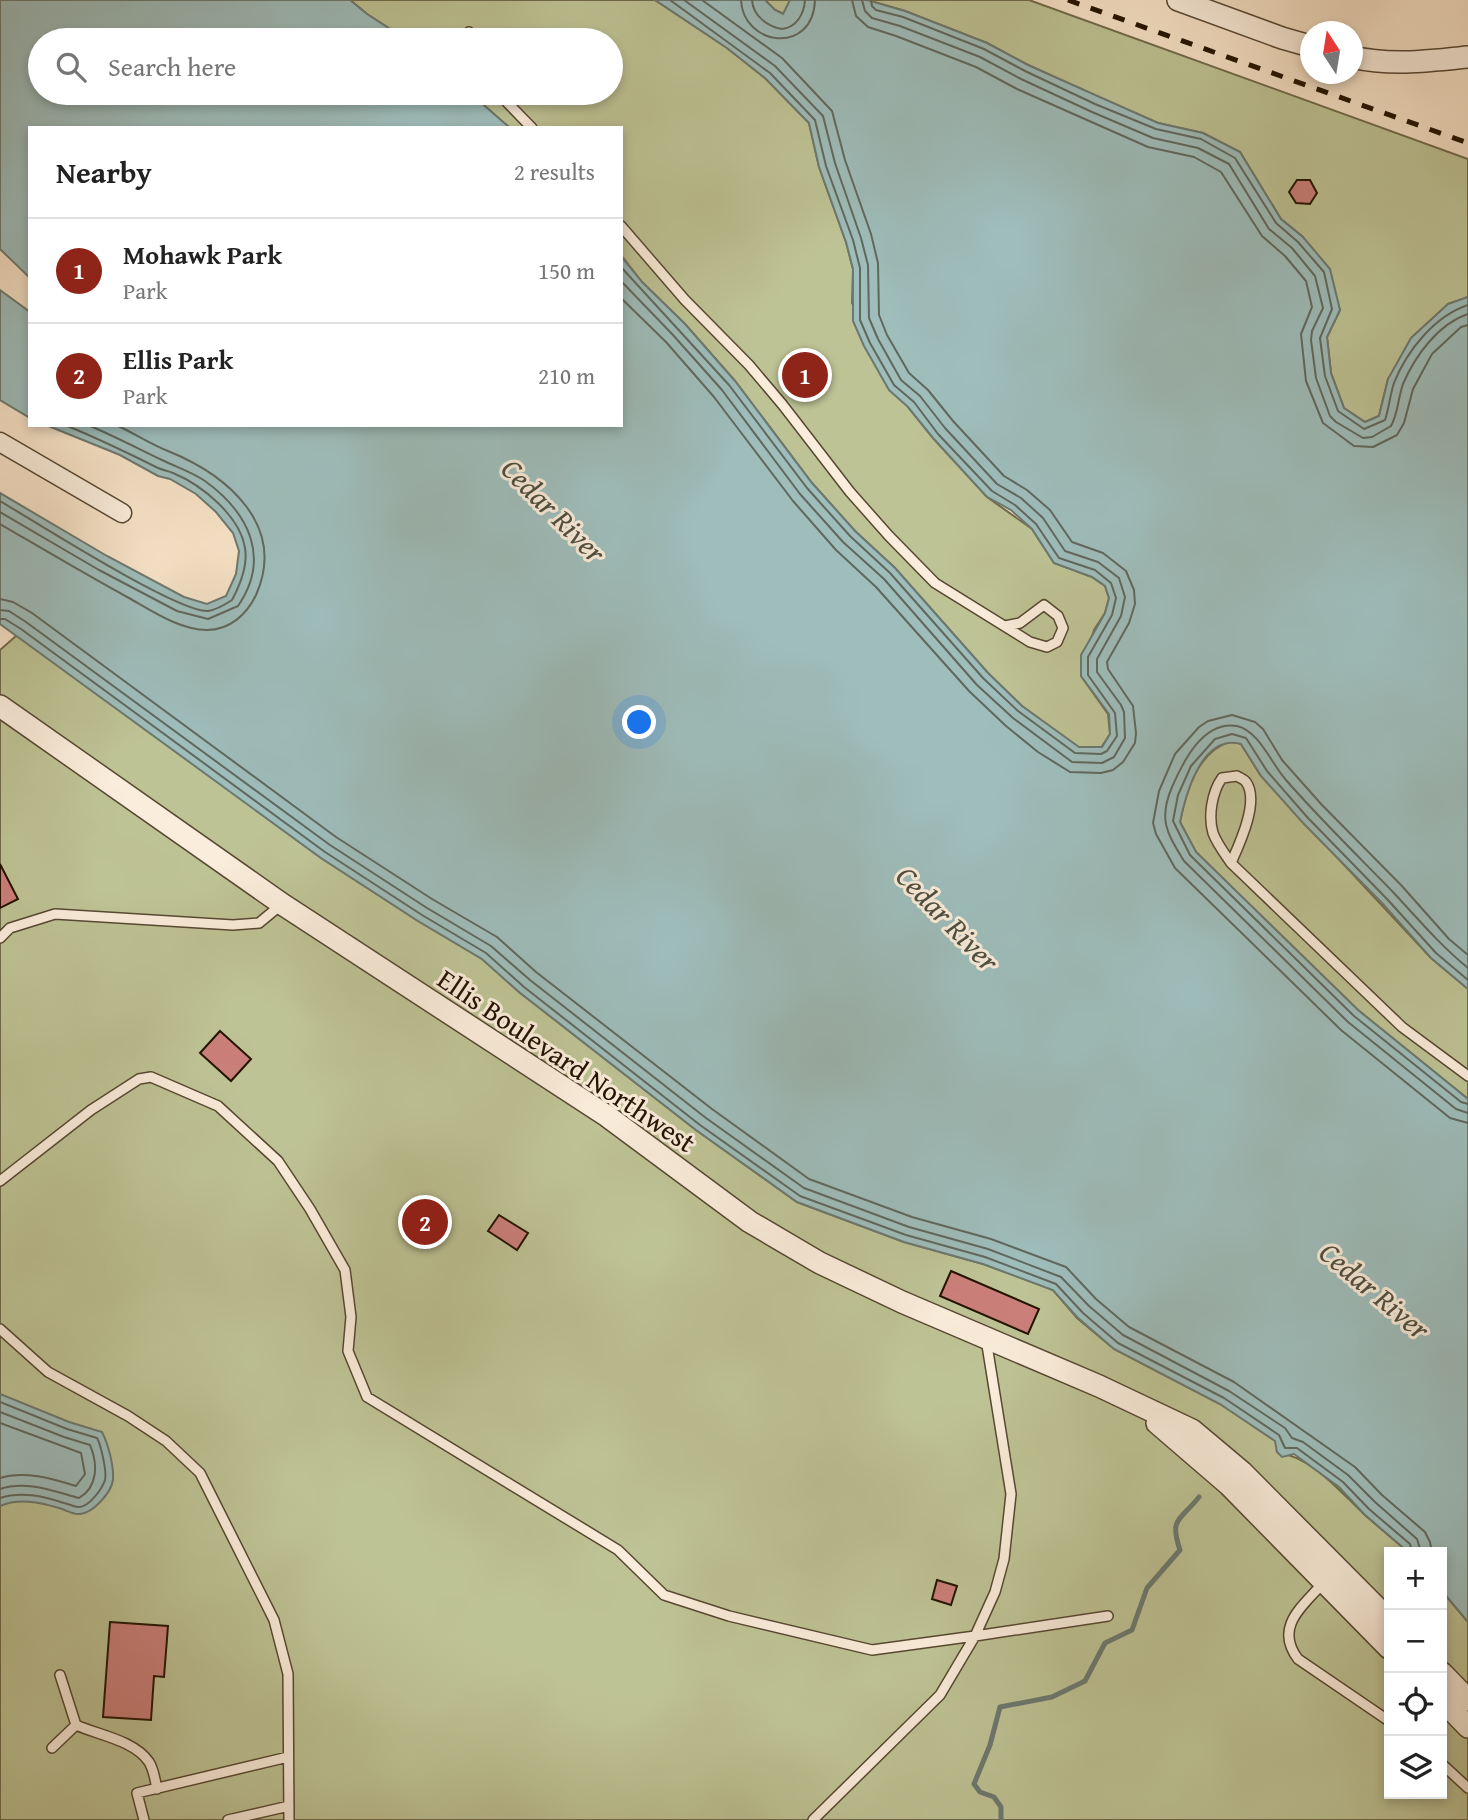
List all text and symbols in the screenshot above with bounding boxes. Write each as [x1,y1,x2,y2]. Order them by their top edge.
north arrow [1300,21,1363,84]
search box [28,28,623,105]
text: Search here [108,47,236,86]
icon: search [52,48,90,86]
text: Nearby [56,150,152,194]
text: 2 results [514,155,595,188]
text: Mohawk Park [123,235,282,274]
text: 1 [73,254,85,287]
text: 150 m [538,254,595,287]
text: Park [123,274,167,307]
text: Ellis Park [123,340,233,379]
pin: 1 [782,349,828,401]
text: 2 [73,359,85,392]
text: 210 m [538,359,595,392]
text: Park [123,379,167,412]
water label: Cedar River [492,448,617,573]
your location [622,705,656,739]
water label: Cedar River [886,855,1011,982]
street label: Ellis Boulevard Northwest [430,958,704,1162]
pin: 2 [402,1196,448,1248]
water label: Cedar River [1310,1230,1441,1350]
map controls [1384,1547,1447,1799]
button: + [1384,1547,1447,1610]
button: − [1384,1610,1447,1673]
button: locate [1384,1673,1447,1736]
button: layers [1384,1736,1447,1799]

